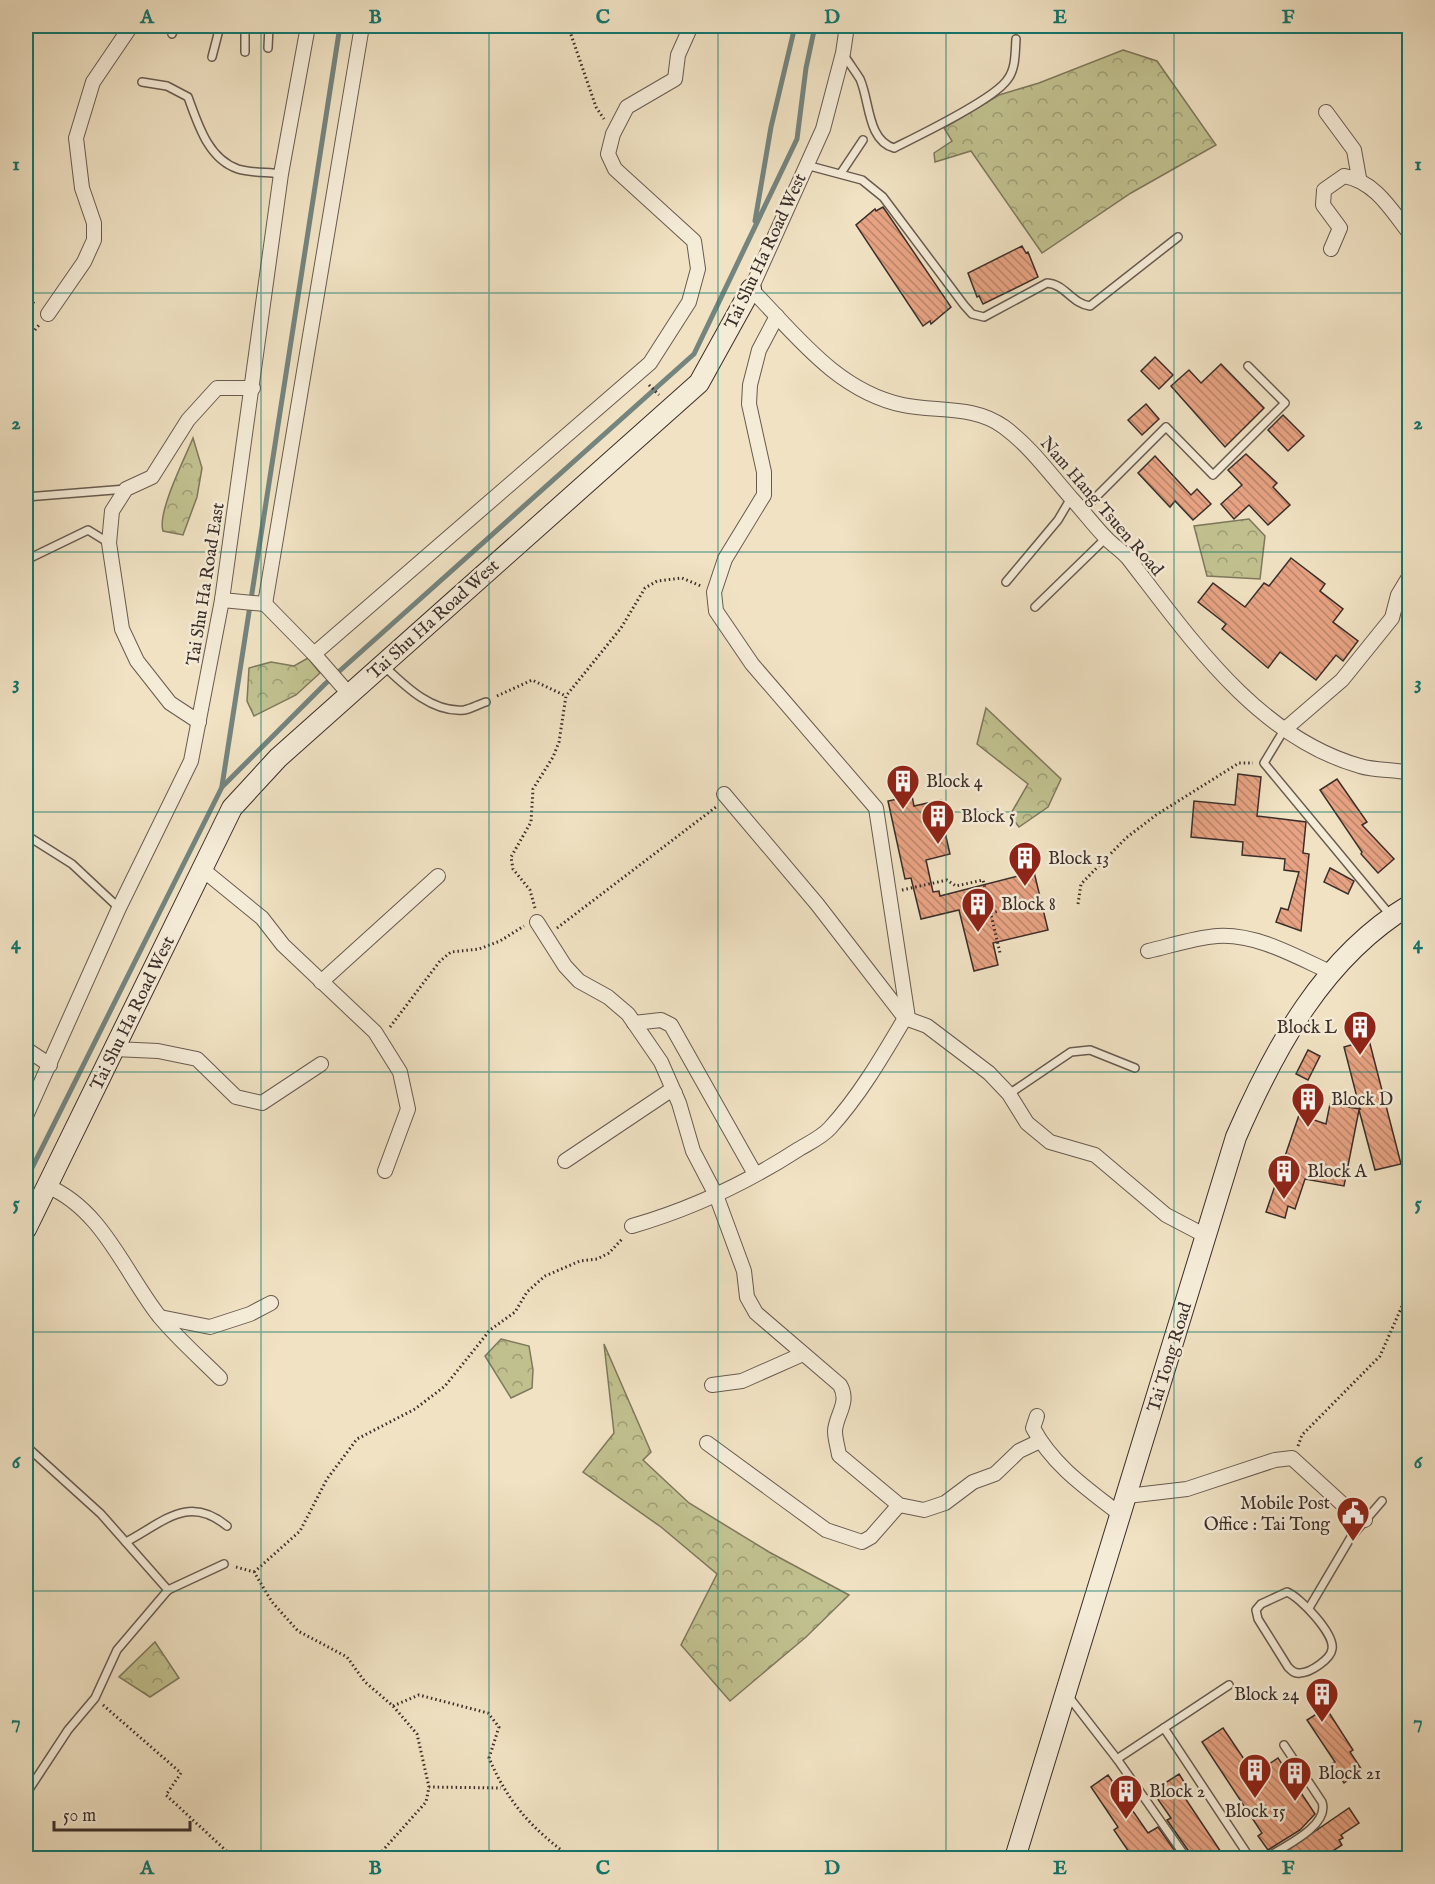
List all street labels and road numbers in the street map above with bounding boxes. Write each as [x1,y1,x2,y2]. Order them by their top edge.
street label: Tai Shu Ha Road West [720,170,813,333]
street label: Nam Hang Tsuen Road [1034,433,1168,582]
street label: Tai Shu Ha Road East [182,501,231,667]
street label: Tai Shu Ha Road West [363,555,505,685]
street label: Tai Shu Ha Road West [86,933,181,1095]
street label: Tai Tong Road [1143,1299,1198,1415]

